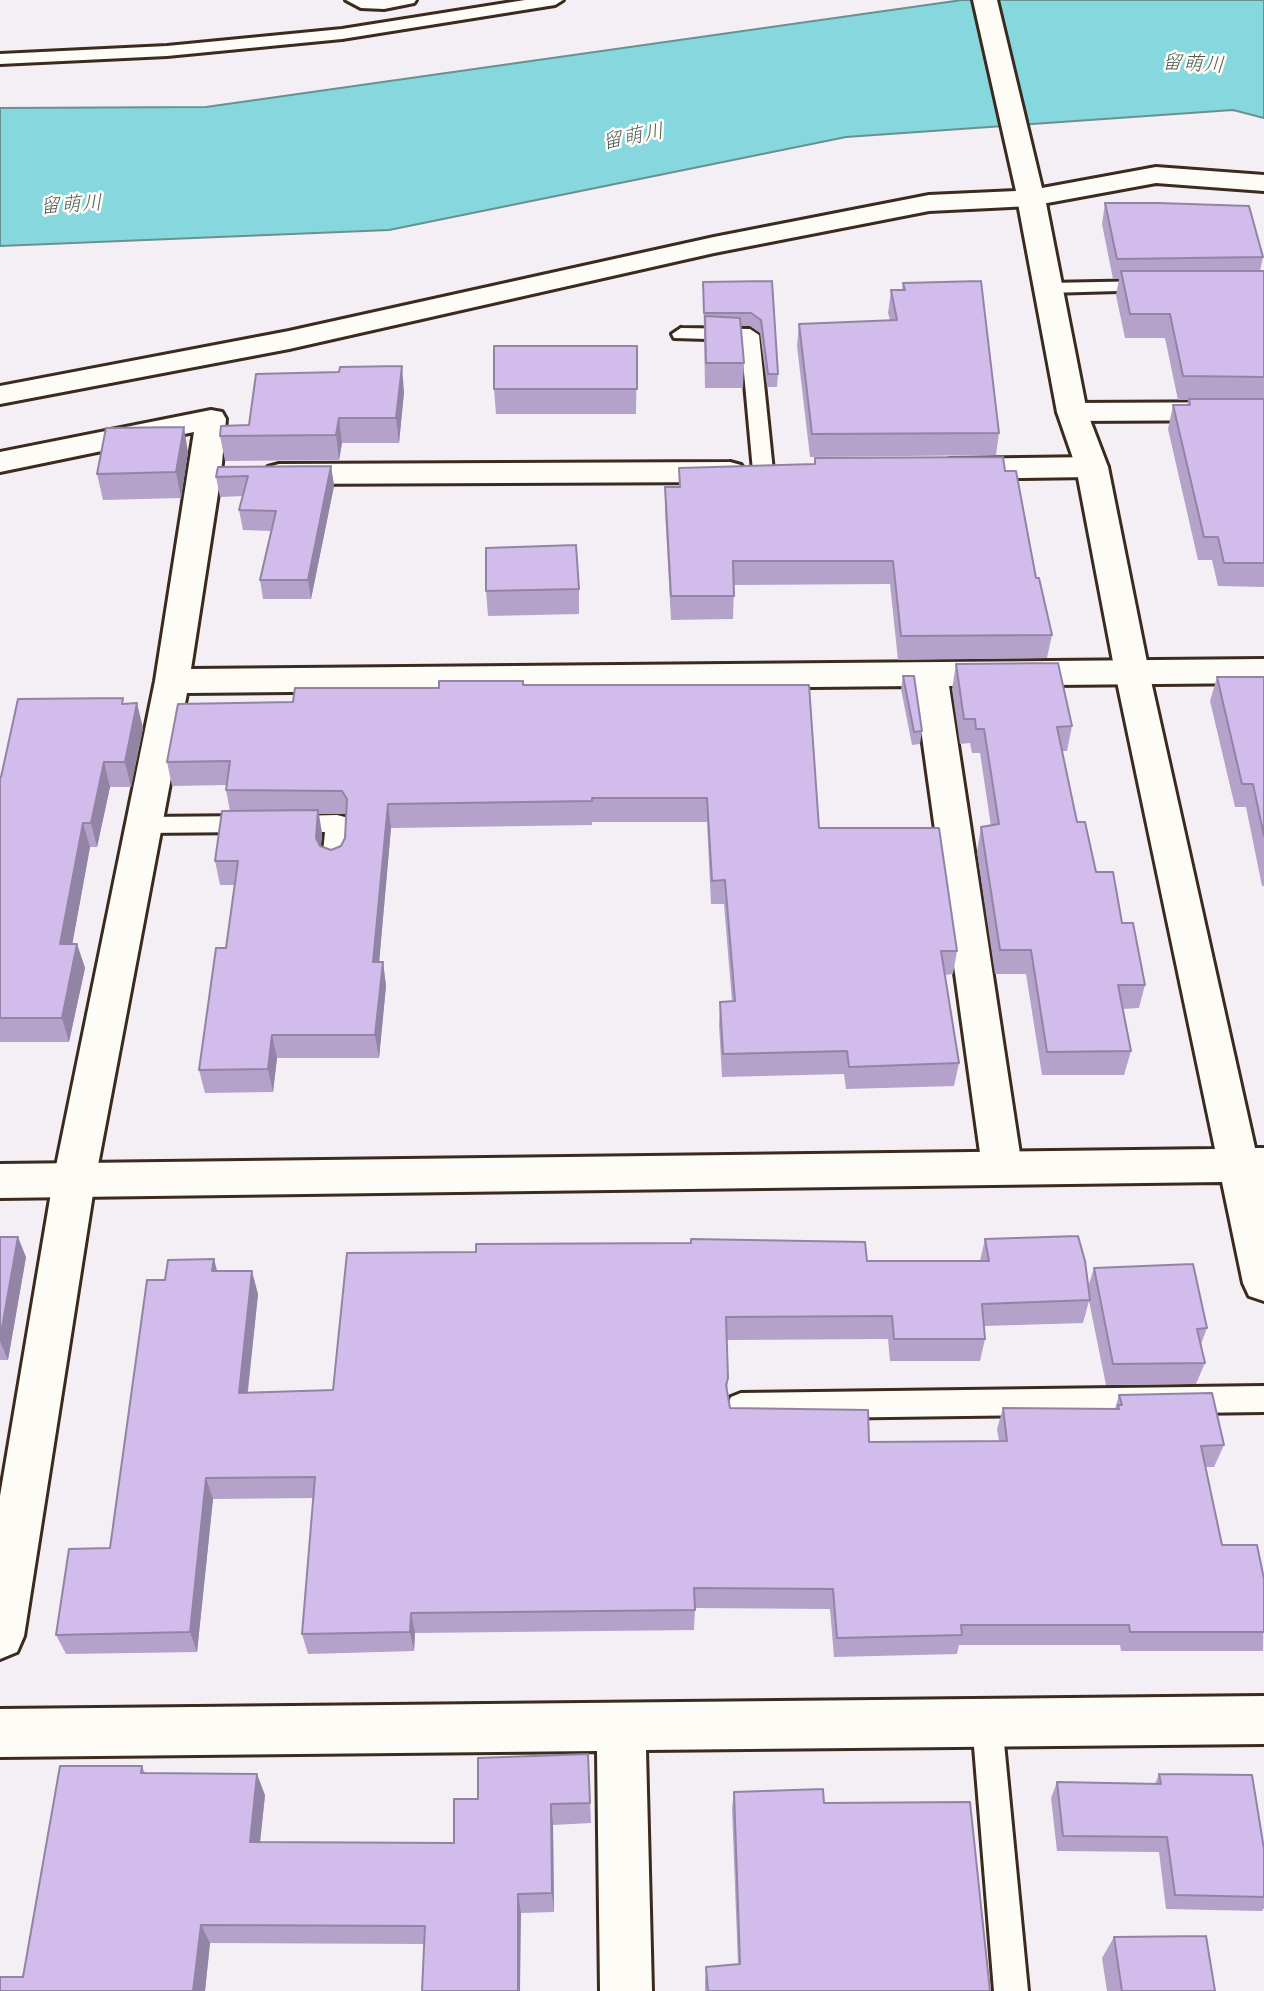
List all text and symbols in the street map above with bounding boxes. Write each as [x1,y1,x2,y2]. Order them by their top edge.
water label: 留萌川 [1161,50,1225,78]
water label: 留萌川 [600,119,666,155]
water label: 留萌川 [39,190,103,220]

